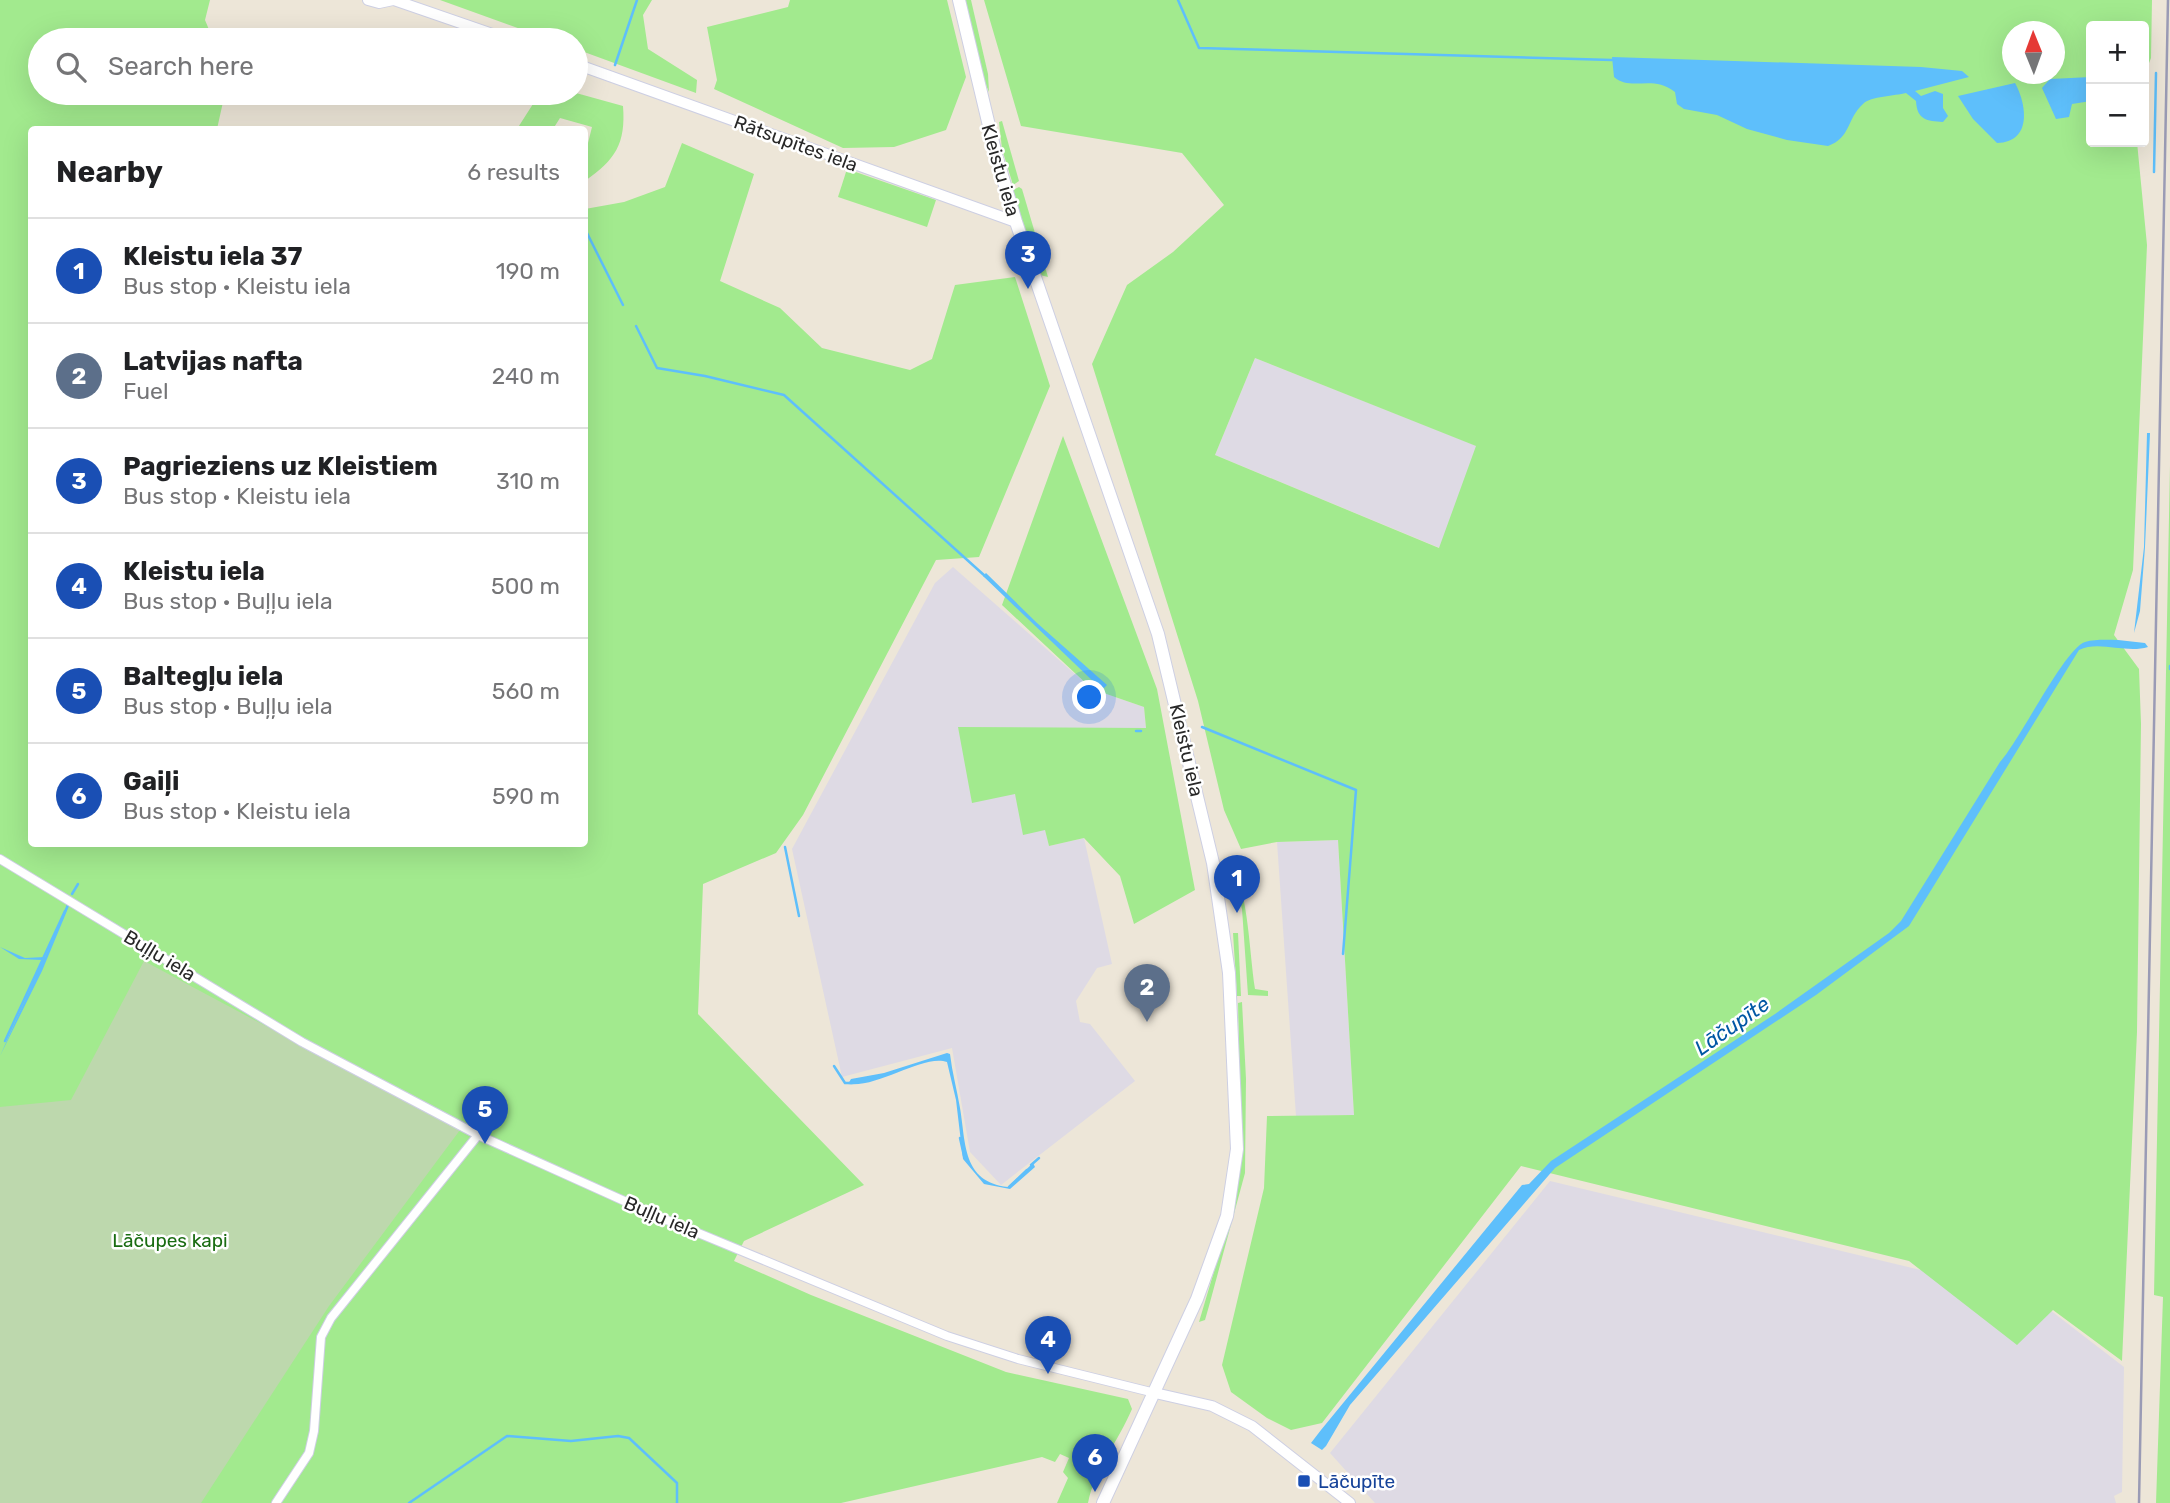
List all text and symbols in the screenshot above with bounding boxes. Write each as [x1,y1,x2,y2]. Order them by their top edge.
north arrow [2002,21,2065,84]
map controls [2086,21,2149,147]
button: + [2086,21,2149,84]
search box [28,28,588,105]
icon: search [52,48,90,86]
text: Search here [108,51,254,82]
button: − [2086,84,2149,147]
street label: Rātsupītes iela [731,110,861,177]
street label: Kleistu iela [976,121,1025,219]
text: Nearby [56,154,163,190]
text: 6 results [467,158,560,186]
pin: 3 [1005,231,1051,289]
text: Kleistu iela 37 [123,241,302,272]
text: 1 [73,257,85,285]
text: 190 m [496,257,560,285]
text: Bus stop · Kleistu iela [123,272,351,300]
text: Latvijas nafta [123,346,303,377]
text: 2 [72,362,86,390]
text: 240 m [492,362,560,390]
text: Fuel [123,377,169,405]
text: Pagrieziens uz Kleistiem [123,451,438,482]
text: 3 [71,467,87,495]
text: 310 m [496,467,560,495]
text: Bus stop · Kleistu iela [123,482,351,510]
text: Kleistu iela [123,556,265,587]
text: 4 [71,572,87,600]
text: 500 m [491,572,560,600]
text: Bus stop · Buļļu iela [123,587,333,615]
text: Baltegļu iela [123,661,283,692]
text: 5 [72,677,86,705]
text: 560 m [492,677,560,705]
your location [1072,680,1106,714]
text: Bus stop · Buļļu iela [123,692,333,720]
street label: Kleistu iela [1165,701,1208,799]
text: Gaiļi [123,766,179,797]
text: 6 [72,782,86,810]
text: 590 m [492,782,560,810]
text: Bus stop · Kleistu iela [123,797,351,825]
pin: 1 [1214,855,1260,913]
street label: Buļļu iela [120,925,200,986]
pin: 2 [1124,964,1170,1022]
water label: Lāčupīte [1689,991,1774,1060]
pin: 5 [462,1086,508,1144]
street label: Buļļu iela [621,1191,703,1244]
park label: Lāčupes kapi [112,1229,228,1252]
pin: 4 [1025,1316,1071,1374]
pin: 6 [1072,1434,1118,1492]
place label: Lāčupīte [1318,1470,1395,1493]
marker: Lāčupīte [1296,1473,1312,1489]

